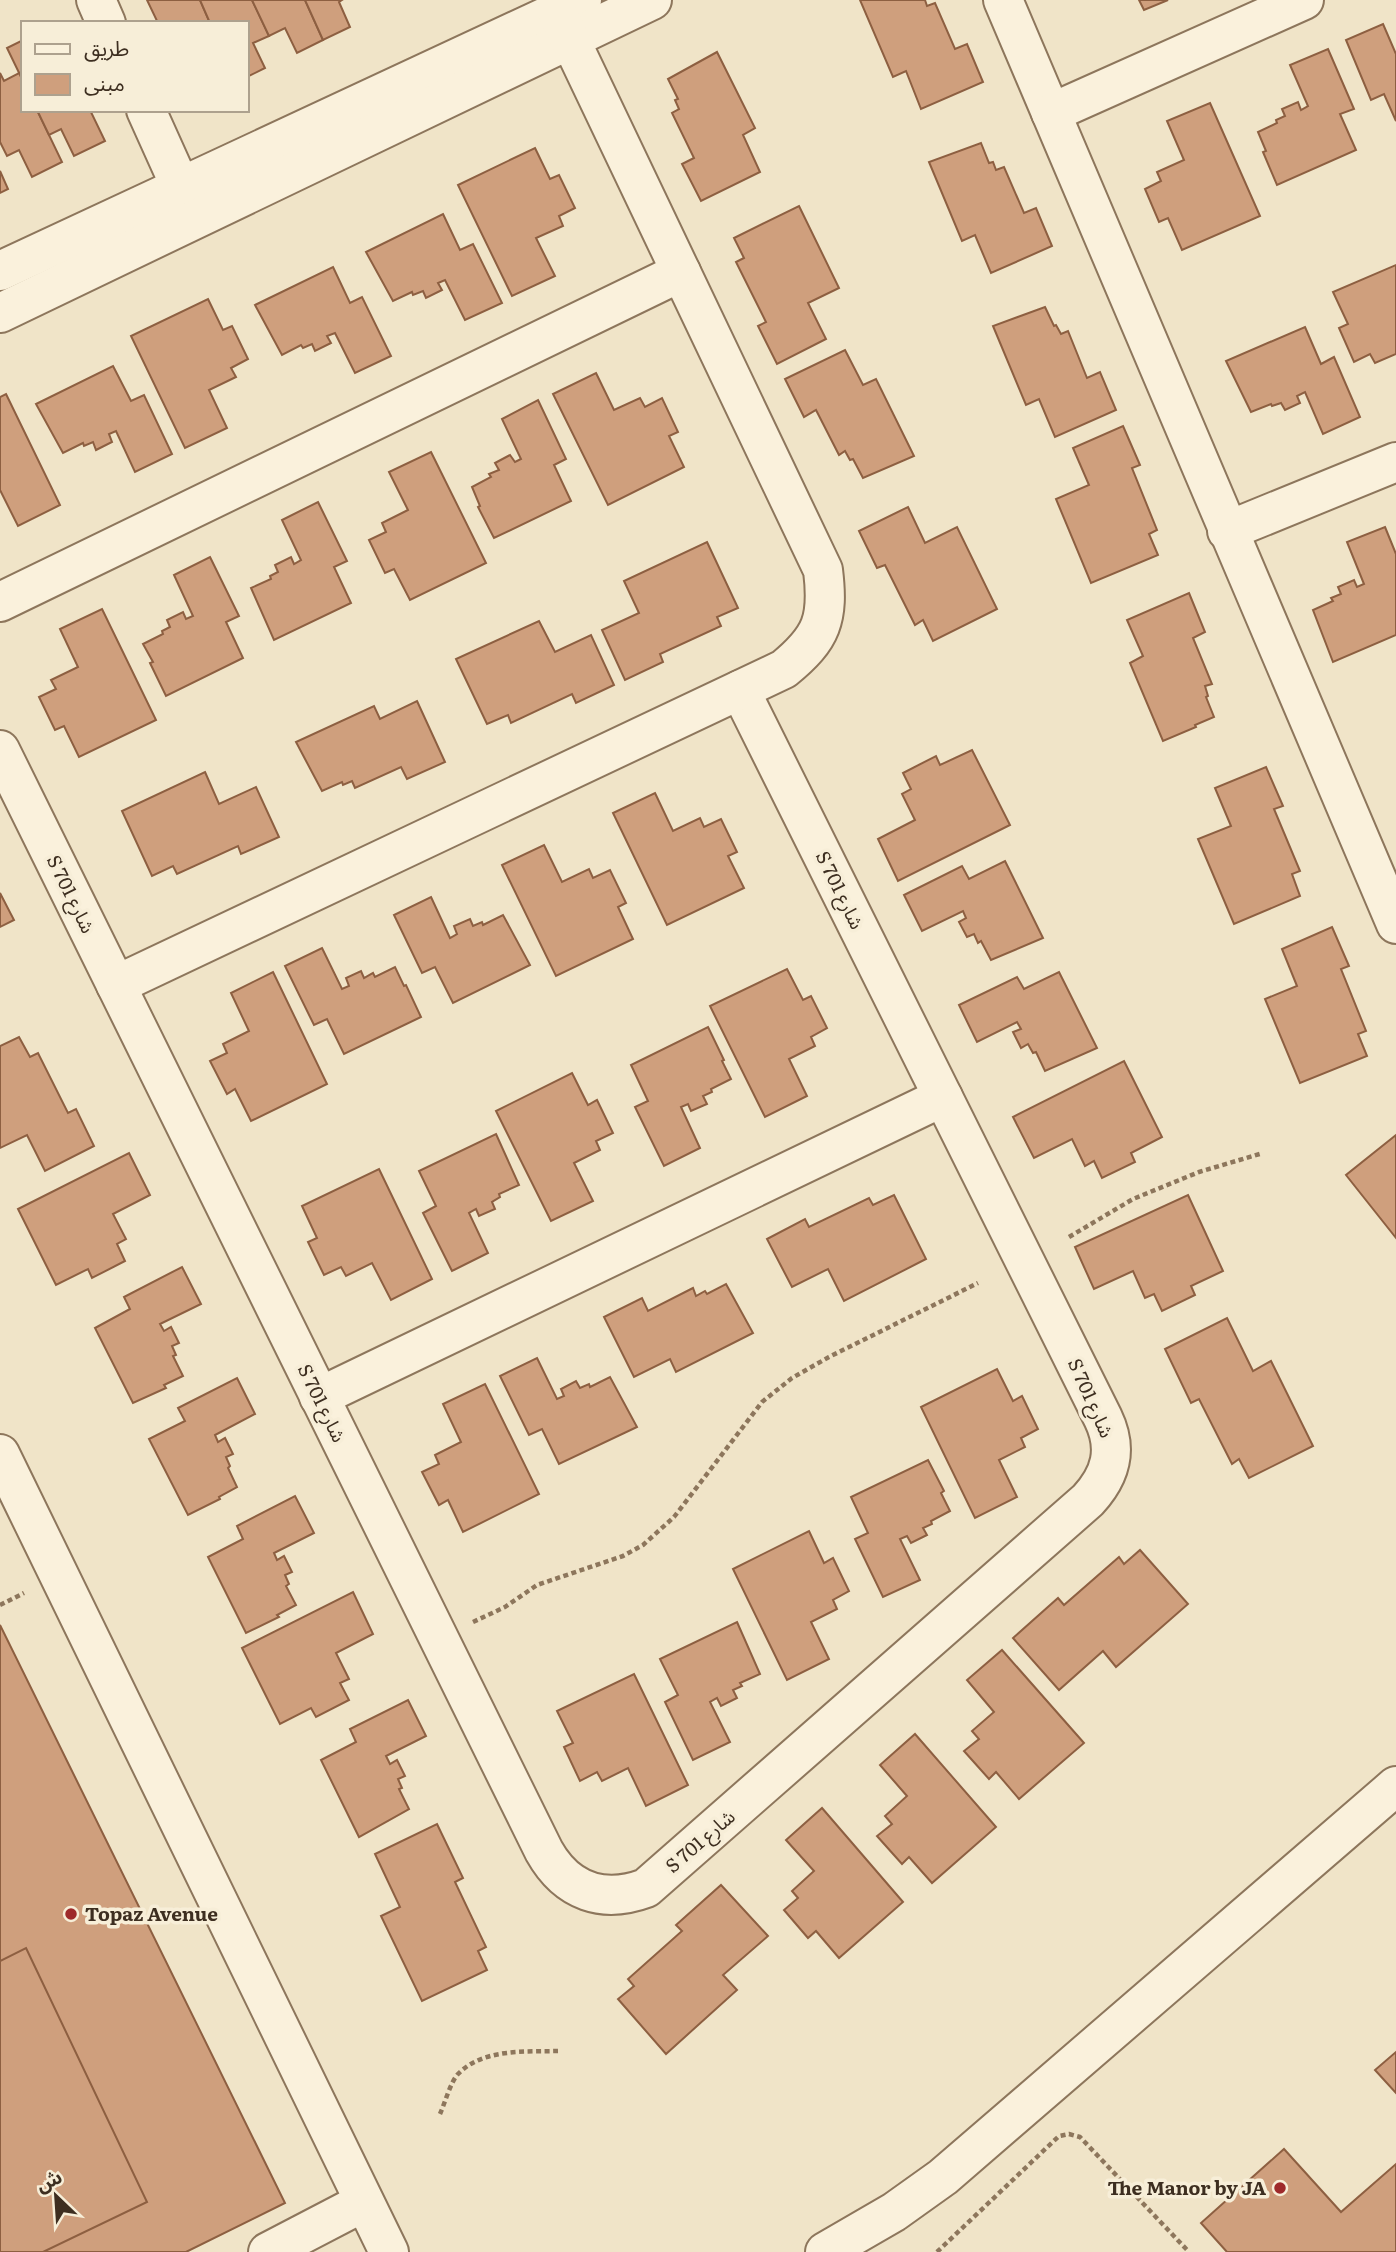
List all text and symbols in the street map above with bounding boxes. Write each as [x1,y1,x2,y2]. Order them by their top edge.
legend [21,21,248,112]
text: طريق [84,31,129,62]
text: مبنى [84,66,125,97]
street label: S 701 شارع [809,846,872,934]
street label: S 701 شارع [40,850,103,938]
street label: S 701 شارع [1061,1353,1122,1442]
street label: S 701 شارع [291,1359,354,1447]
street label: S 701 شارع [658,1802,741,1879]
place label: Topaz Avenue [85,1899,218,1927]
marker: Topaz Avenue [63,1906,79,1922]
north arrow [21,2161,91,2231]
text: ش [31,2161,66,2198]
place label: The Manor by JA [1107,2173,1267,2201]
marker: The Manor by JA [1272,2180,1288,2196]

